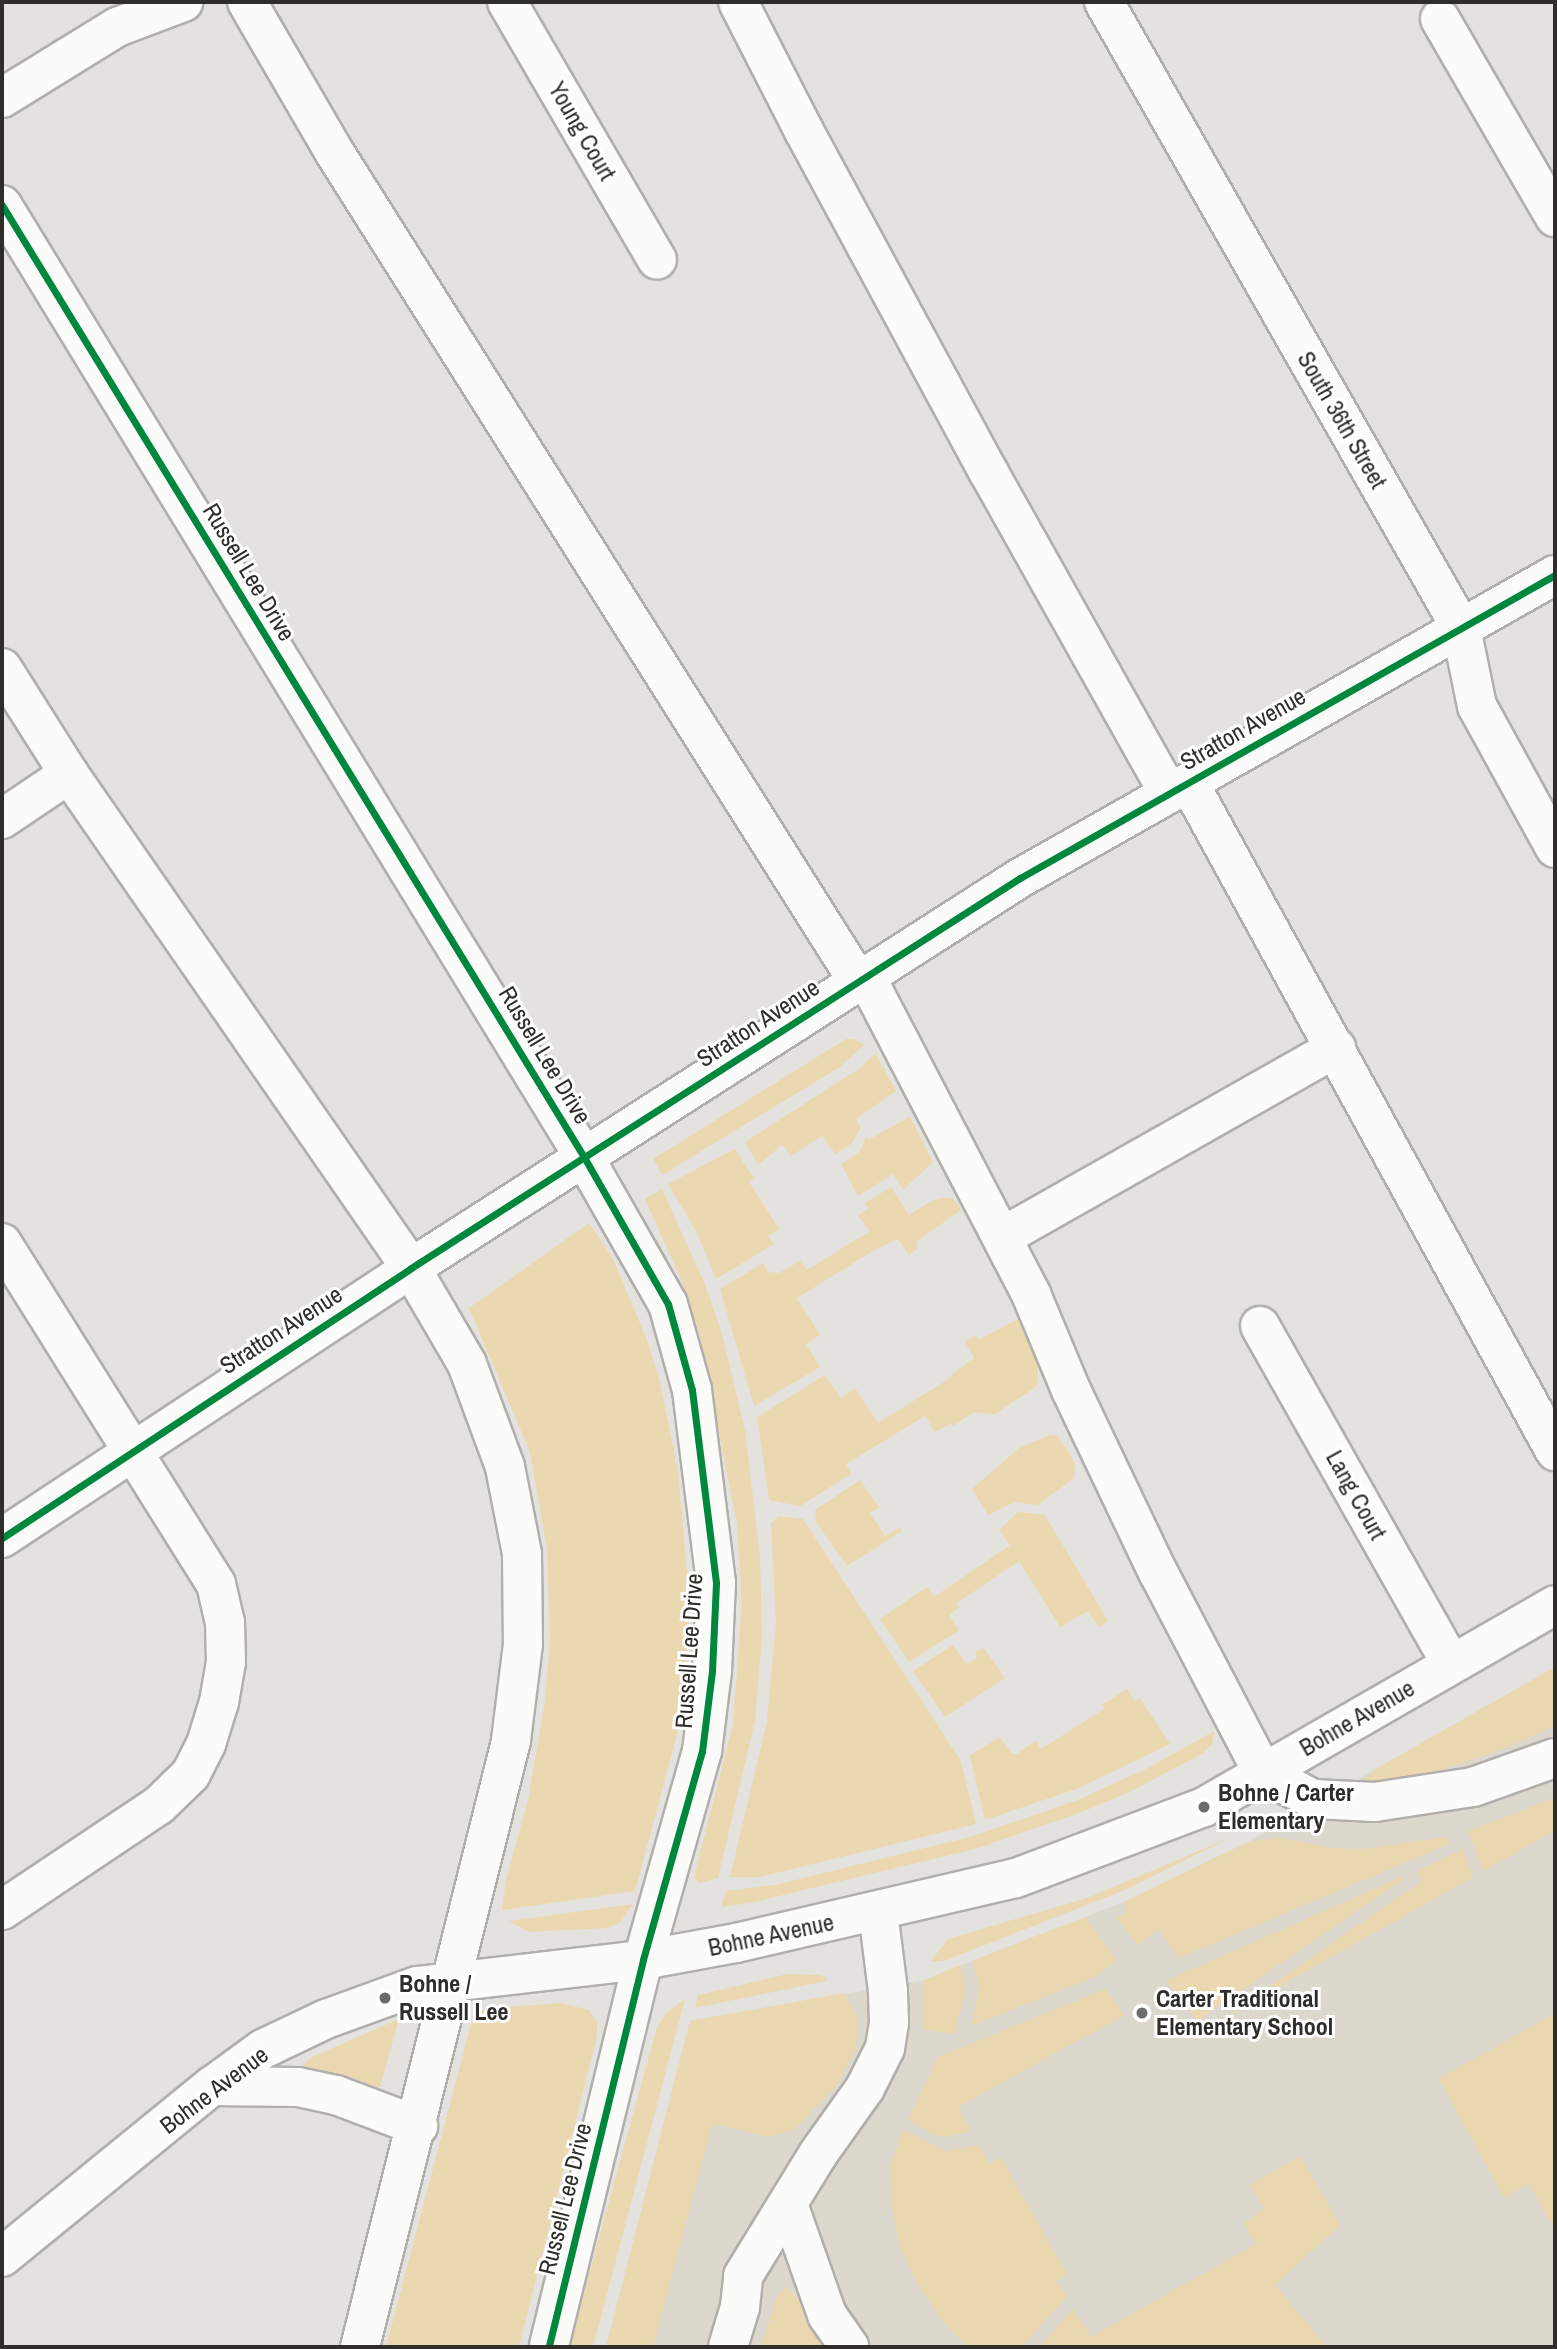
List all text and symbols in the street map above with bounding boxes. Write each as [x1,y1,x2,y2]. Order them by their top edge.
street label: Young Court [542,77,622,185]
street label: South 36th Street [1291,346,1393,494]
street label: Russell Lee Drive [197,498,301,646]
street label: Stratton Avenue [1175,681,1311,777]
street label: Stratton Avenue [691,973,825,1073]
street label: Russell Lee Drive [493,981,597,1129]
street label: Stratton Avenue [214,1280,348,1380]
street label: Lang Court [1320,1445,1392,1545]
street label: Russell Lee Drive [669,1573,709,1729]
street label: Bohne Avenue [1294,1673,1420,1763]
place label: Bohne / Carter Elementary [1218,1779,1354,1835]
marker: Bohne / Carter Elementary [1196,1799,1212,1815]
street label: Bohne Avenue [705,1908,837,1962]
place label: Bohne / Russell Lee [399,1970,508,2026]
place label: Carter Traditional Elementary School [1156,1985,1333,2041]
marker: Bohne / Russell Lee [377,1990,393,2006]
marker: Carter Traditional Elementary School [1134,2005,1150,2021]
street label: Bohne Avenue [154,2040,274,2140]
street label: Russell Lee Drive [532,2120,598,2278]

